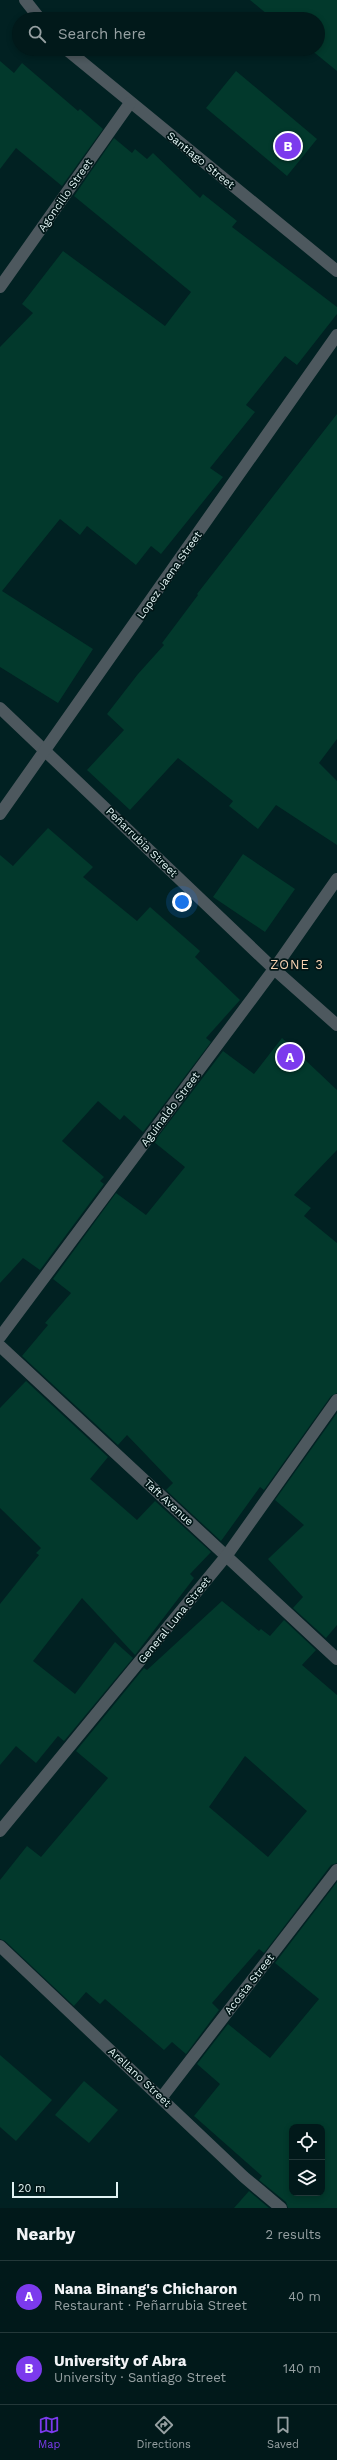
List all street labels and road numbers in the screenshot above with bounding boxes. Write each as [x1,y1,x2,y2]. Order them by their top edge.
street label: Santiago Street [164,129,237,192]
street label: Agoncillo Street [35,156,96,234]
street label: Lopez Jaena Street [134,529,205,622]
street label: Peñarrubia Street [103,805,180,880]
street label: Aguinaldo Street [138,1069,203,1149]
street label: Taft Avenue [141,1476,196,1528]
street label: General Luna Street [135,1574,214,1666]
street label: Acosta Street [222,1951,277,2017]
street label: Arellano Street [106,2045,174,2110]

